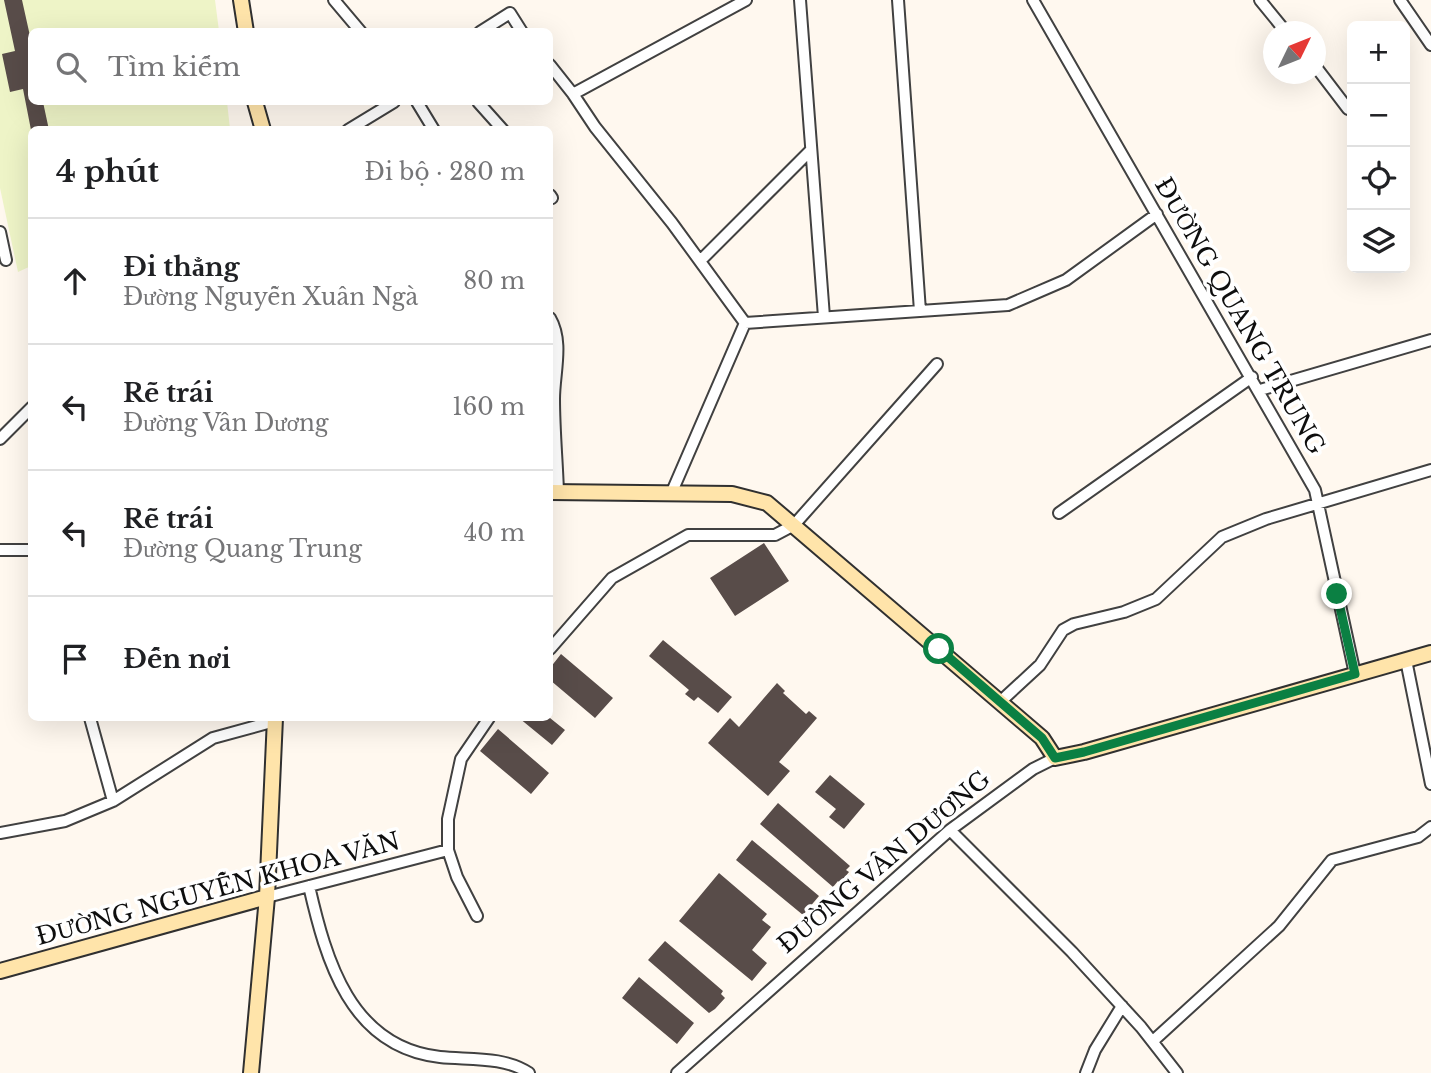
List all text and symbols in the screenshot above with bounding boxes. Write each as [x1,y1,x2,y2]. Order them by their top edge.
north arrow [1263,21,1326,84]
map controls [1347,21,1410,273]
button: + [1347,21,1410,84]
search box [28,28,553,105]
icon: search [52,48,90,86]
text: Tìm kiếm [108,51,240,83]
button: − [1347,84,1410,147]
button: locate [1347,147,1410,210]
text: 4 phút [56,153,159,190]
text: Đi bộ · 280 m [365,158,525,186]
street label: ĐƯỜNG QUANG TRUNG [1149,172,1332,459]
button: layers [1347,210,1410,273]
text: Đi thẳng [123,251,239,283]
icon: ahead [56,262,94,300]
text: 80 m [463,267,525,295]
text: Đường Nguyễn Xuân Ngà [123,283,418,311]
text: Rẽ trái [123,377,213,409]
icon: left [56,388,94,426]
text: 160 m [452,393,525,421]
text: Đường Vân Dương [123,409,329,437]
text: Rẽ trái [123,503,213,535]
icon: left [56,514,94,552]
text: 40 m [464,519,525,547]
text: Đường Quang Trung [123,535,362,563]
route end [1321,578,1352,609]
route start [923,633,954,664]
icon: arrive [56,640,94,678]
text: Đến nơi [123,643,231,675]
street label: ĐƯỜNG VÂN DƯƠNG [771,763,996,959]
street label: ĐƯỜNG NGUYỄN KHOA VĂN [33,825,403,951]

